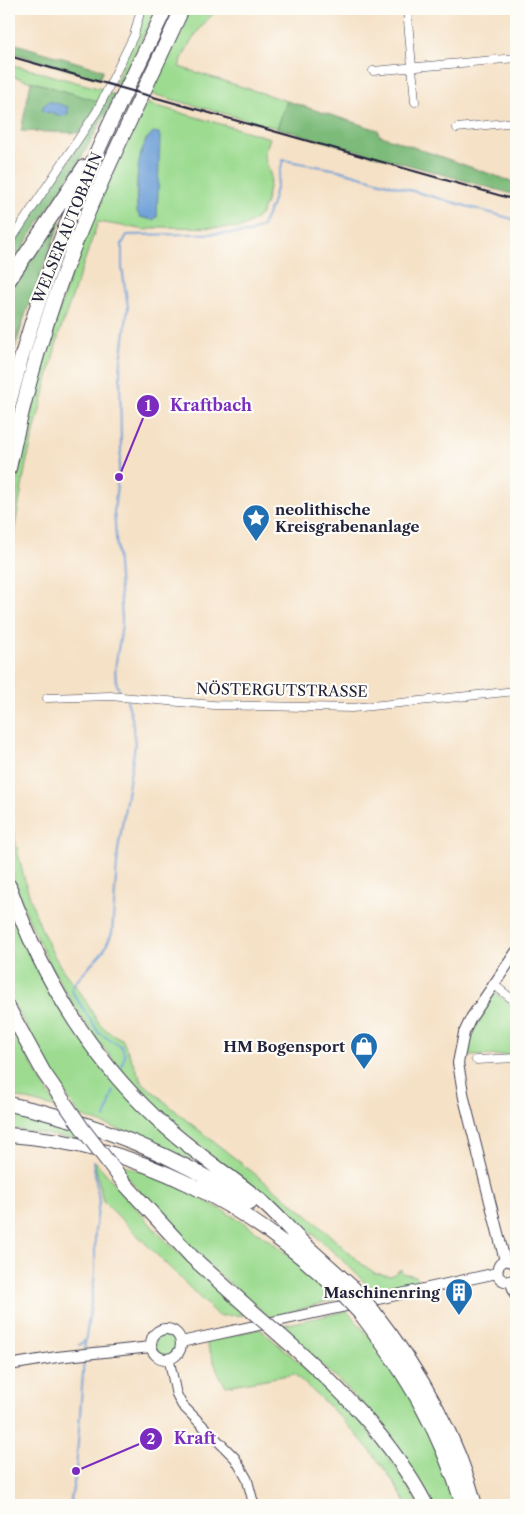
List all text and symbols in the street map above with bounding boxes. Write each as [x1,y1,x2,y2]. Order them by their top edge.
street label: WELSER AUTOBAHN [28,149,106,307]
callout: Kraftbach [135,390,262,421]
text: Kraftbach [170,395,252,415]
text: 1 [145,396,152,415]
place label: neolithische Kreisgrabenanlage [275,500,419,536]
place icon: neolithische Kreisgrabenanlage [241,503,271,542]
street label: NÖSTERGUTSTRASSE [196,679,368,701]
shop icon: HM Bogensport [349,1031,379,1070]
place label: HM Bogensport [223,1037,345,1056]
building icon: Maschinenring [444,1277,474,1316]
place label: Maschinenring [323,1283,440,1302]
callout: Kraft [139,1423,226,1454]
text: Kraft [174,1428,216,1448]
text: 2 [147,1429,156,1448]

